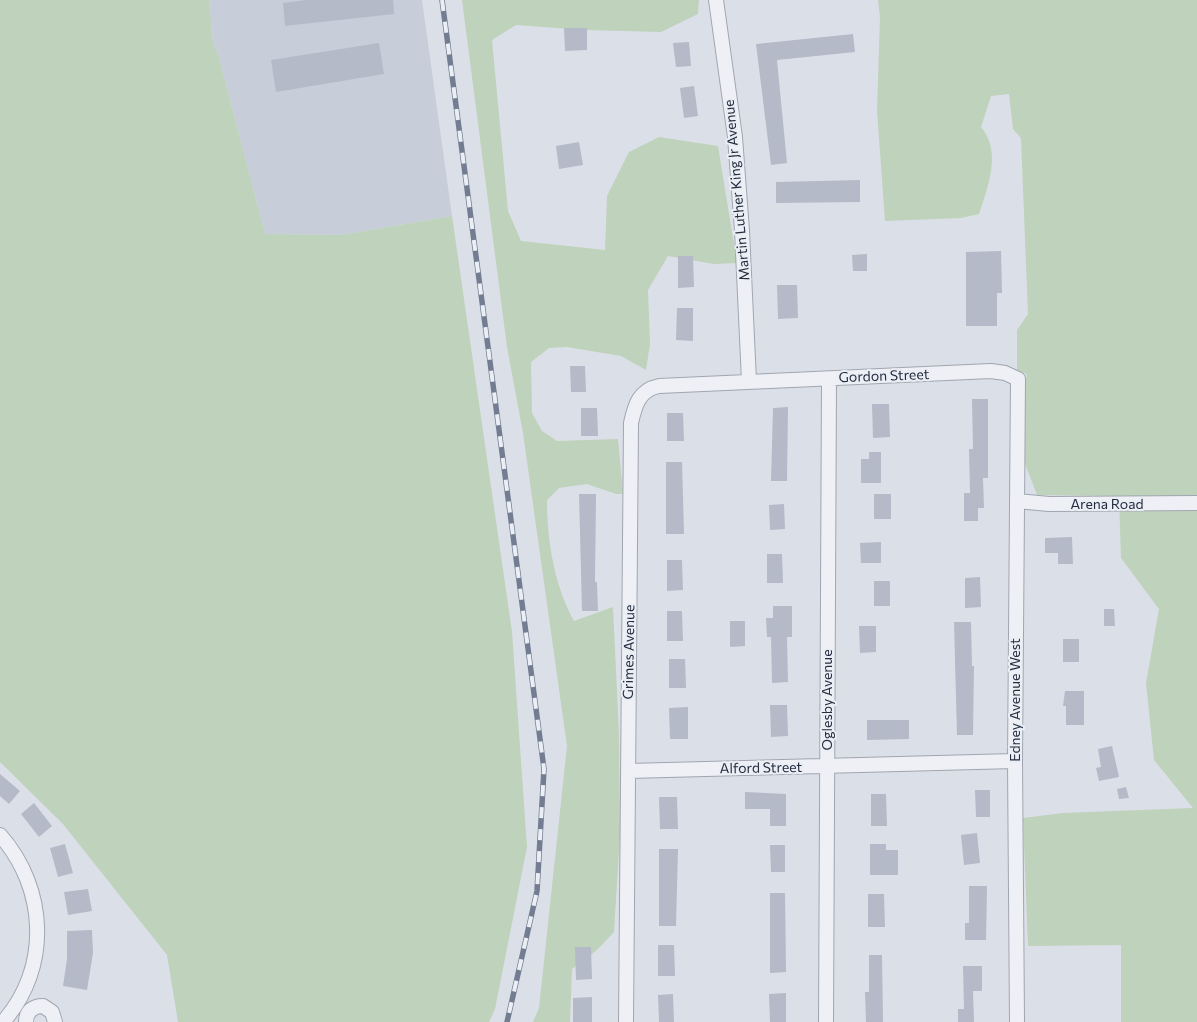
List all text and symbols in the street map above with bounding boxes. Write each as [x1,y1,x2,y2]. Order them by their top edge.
street label: Martin Luther King Jr Avenue [721,99,753,281]
street label: Gordon Street [838,366,930,386]
street label: Arena Road [1070,496,1144,512]
street label: Grimes Avenue [620,604,638,700]
street label: Edney Avenue West [1007,638,1023,762]
street label: Oglesby Avenue [819,649,835,751]
street label: Alford Street [720,759,802,777]

